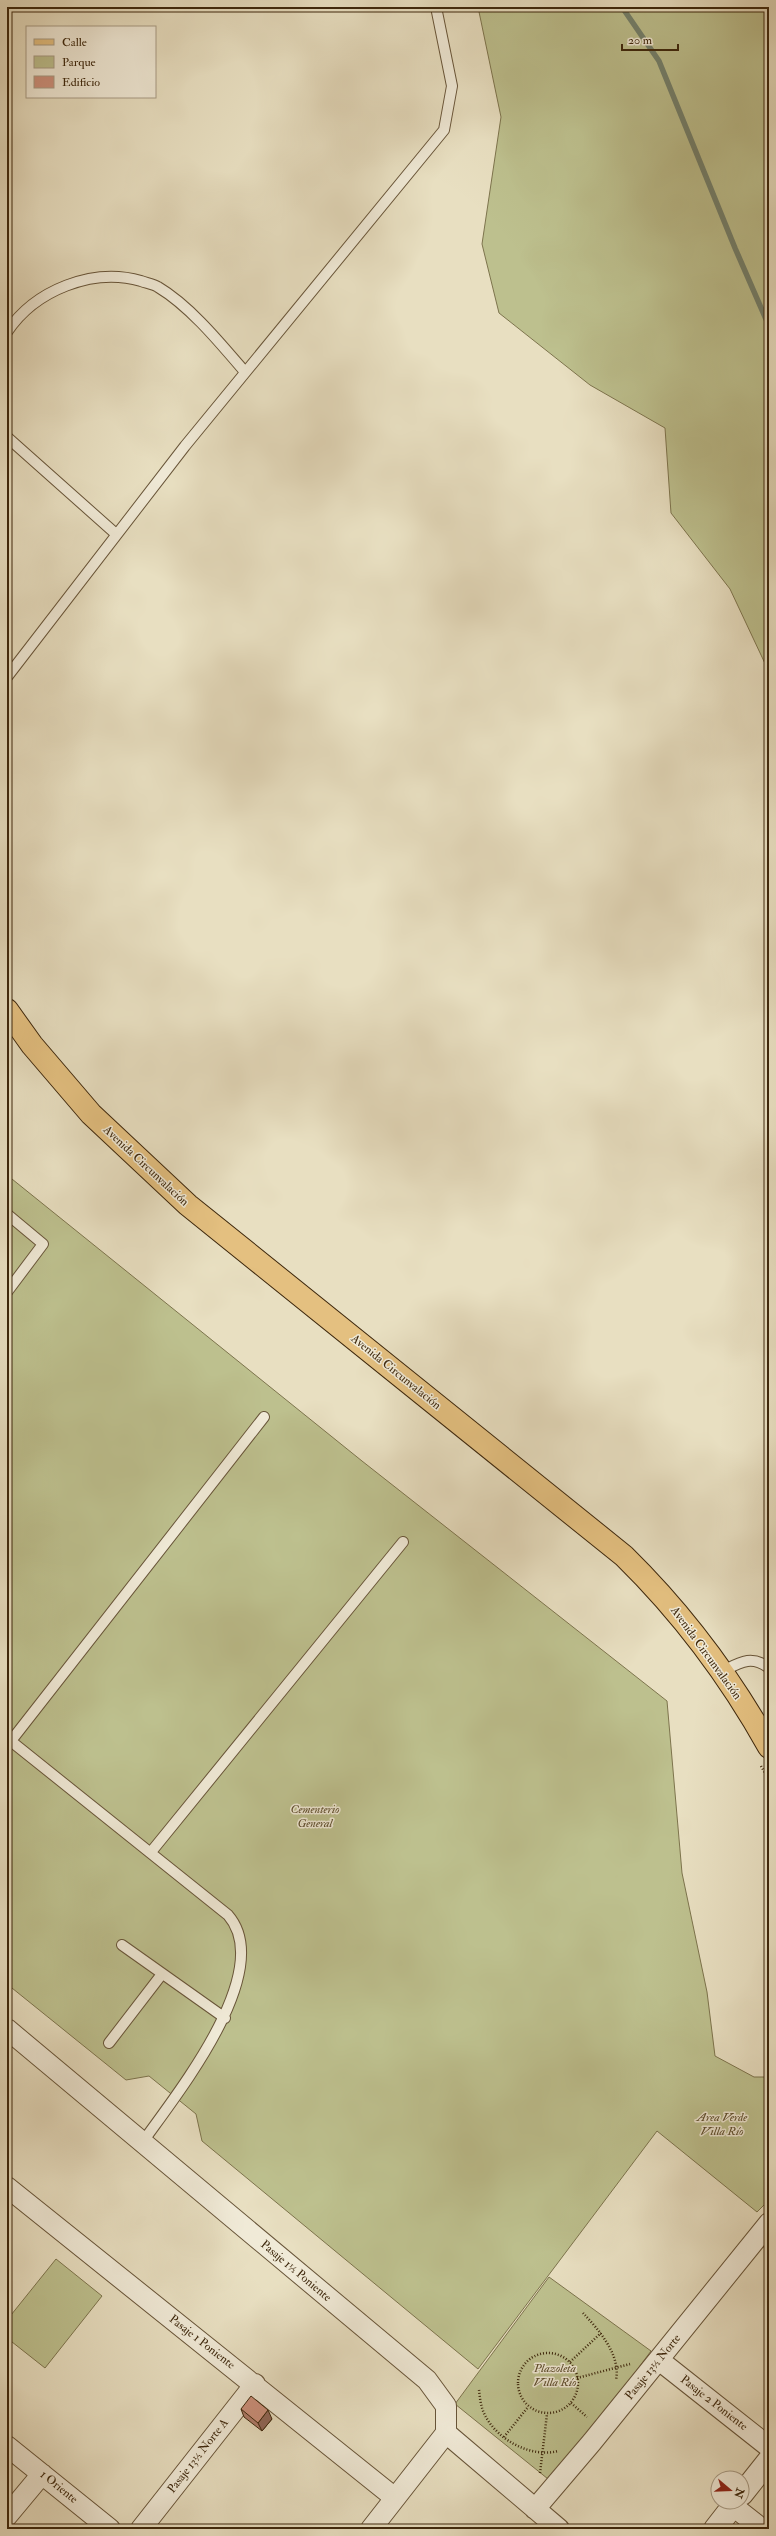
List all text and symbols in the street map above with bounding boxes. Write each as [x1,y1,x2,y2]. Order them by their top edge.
legend [26,26,156,98]
scale bar [622,26,678,52]
text: 20 m [628,33,653,48]
text: Calle [62,35,87,50]
text: Parque [62,55,96,70]
text: Edificio [62,75,100,90]
street label: Avenida Circunvalación [99,1122,192,1210]
street label: Avenida Circunvalación [347,1330,444,1413]
street label: Avenida Circunvalación [667,1603,745,1703]
park label: Cementerio General [290,1802,340,1831]
park label: Area Verde Villa Río [695,2110,748,2139]
street label: Pasaje 1½ Poniente [258,2237,334,2305]
street label: Pasaje 1 Poniente [166,2312,238,2372]
street label: Pasaje 13½ Norte [622,2331,684,2403]
park label: Plazoleta Villa Río [533,2361,577,2390]
street label: Pasaje 2 Poniente [677,2372,751,2434]
street label: Pasaje 13½ Norte A [164,2415,232,2496]
street label: 1 Oriente [37,2467,81,2507]
north arrow [710,2470,750,2510]
text: N [731,2485,747,2501]

